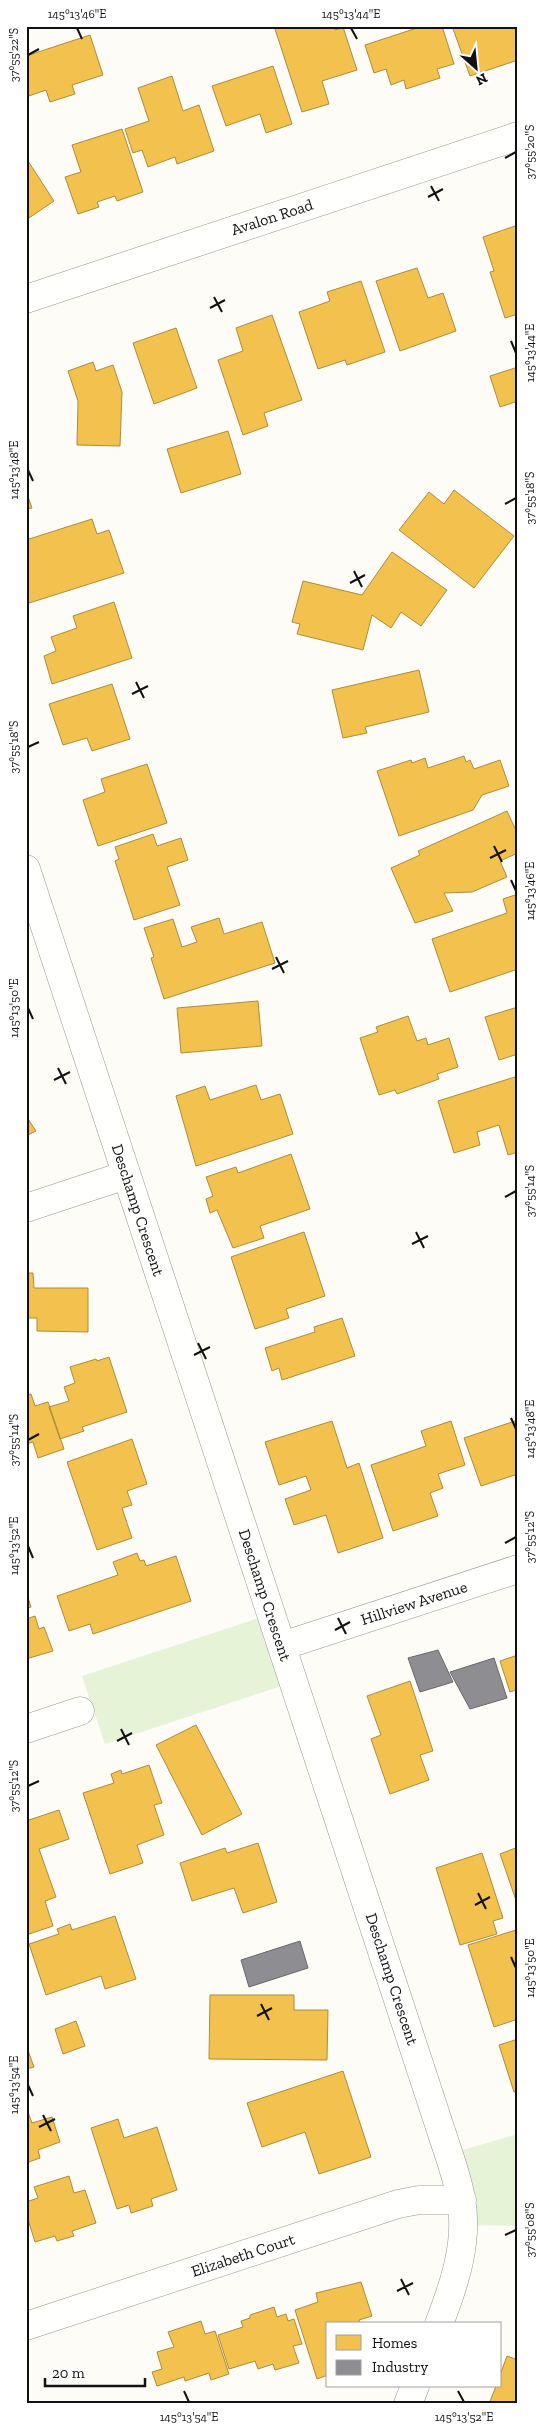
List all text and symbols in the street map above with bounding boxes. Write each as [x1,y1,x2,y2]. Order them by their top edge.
text: 145°13'46"E [48,7,106,21]
text: 145°13'44"E [322,7,380,21]
text: 37°55'22"S [7,28,21,82]
north arrow [452,42,502,92]
text: N [473,69,490,89]
text: 37°55'20"S [523,125,537,179]
street label: Avalon Road [229,195,316,239]
text: 145°13'44"E [523,324,537,382]
text: 145°13'48"E [7,441,21,499]
text: 37°55'18"S [523,472,537,524]
text: 37°55'18"S [7,721,21,773]
text: 145°13'46"E [523,862,537,920]
text: 145°13'50"E [7,978,21,1038]
street label: Deschamp Crescent [108,1142,168,1278]
text: 37°55'14"S [523,1165,537,1217]
text: 145°13'48"E [523,1400,537,1458]
text: 37°55'14"S [7,1414,21,1466]
text: 37°55'12"S [523,1511,537,1563]
text: 145°13'52"E [7,1517,21,1575]
street label: Deschamp Crescent [235,1527,295,1663]
street label: Hillview Avenue [358,1577,470,1629]
text: 37°55'12"S [7,1760,21,1812]
street label: Deschamp Crescent [362,1911,422,2047]
text: 145°13'50"E [523,1938,537,1998]
text: 145°13'54"E [7,2056,21,2114]
text: 37°55'08"S [523,2202,537,2258]
street label: Elizabeth Court [189,2229,297,2281]
legend [326,2322,502,2388]
text: Homes [372,2334,417,2352]
scale bar [45,2355,145,2387]
text: Industry [372,2358,429,2376]
text: 20 m [52,2364,85,2382]
text: 145°13'54"E [160,2410,218,2424]
text: 145°13'52"E [435,2410,493,2424]

